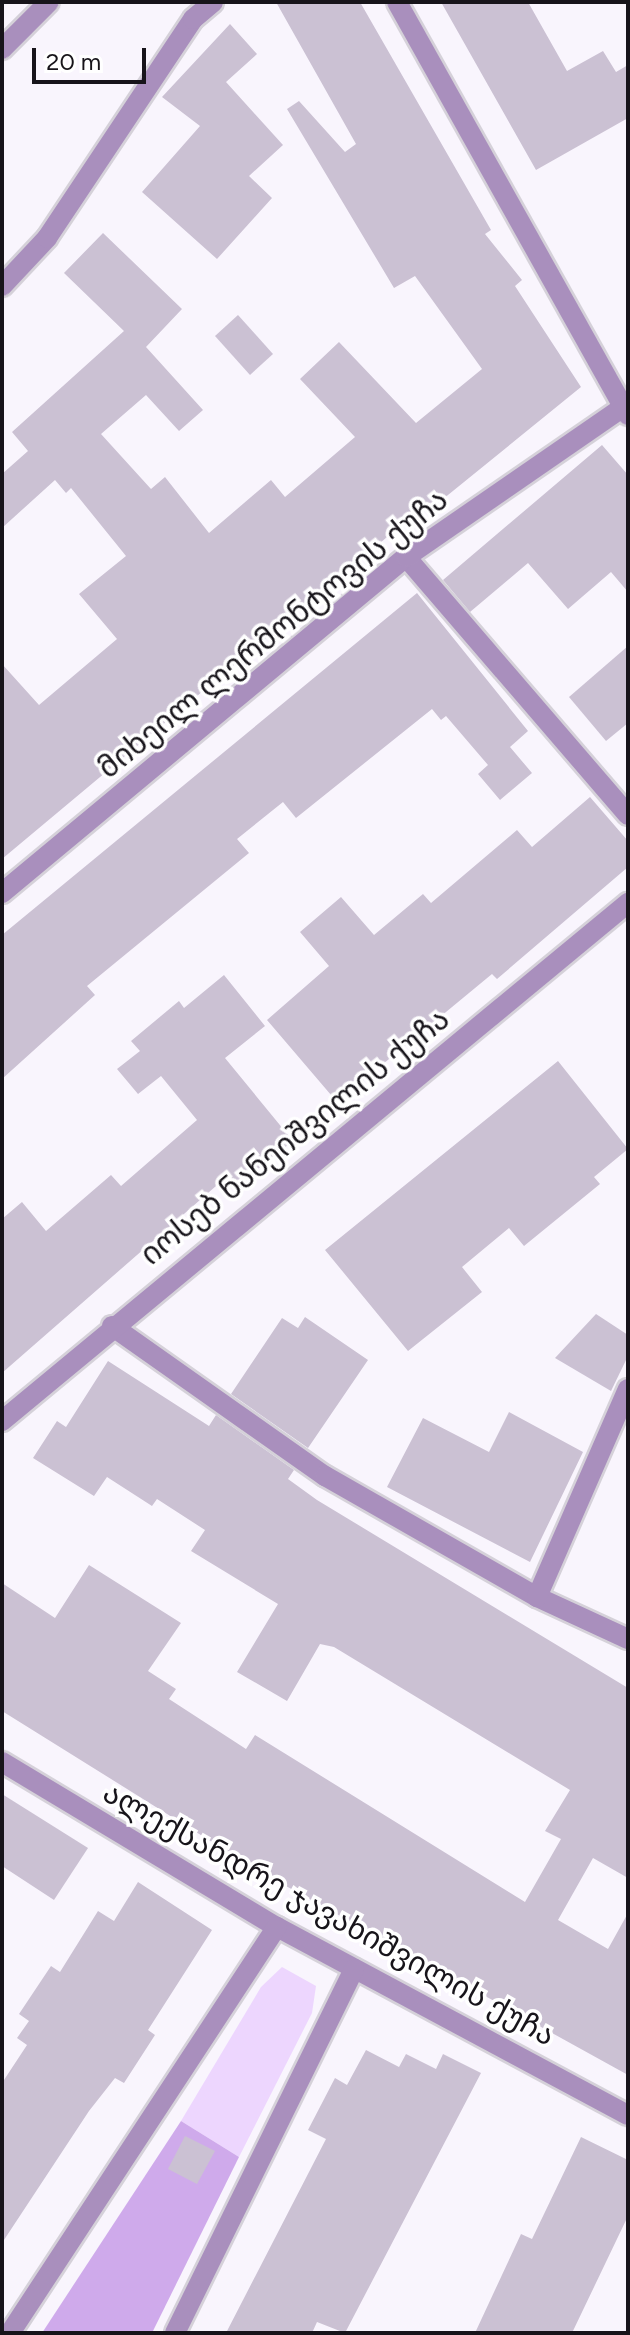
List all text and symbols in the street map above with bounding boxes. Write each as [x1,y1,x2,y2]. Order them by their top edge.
scale bar [36,32,150,82]
text: 20 m [46,47,101,76]
street label: მიხეილ ლერმონტოვის ქუჩა [91,482,455,786]
street label: იოსებ ნანეიშვილის ქუჩა [133,1001,457,1273]
street label: ალექსანდრე ჯავახიშვილის ქუჩა [97,1774,561,2054]

